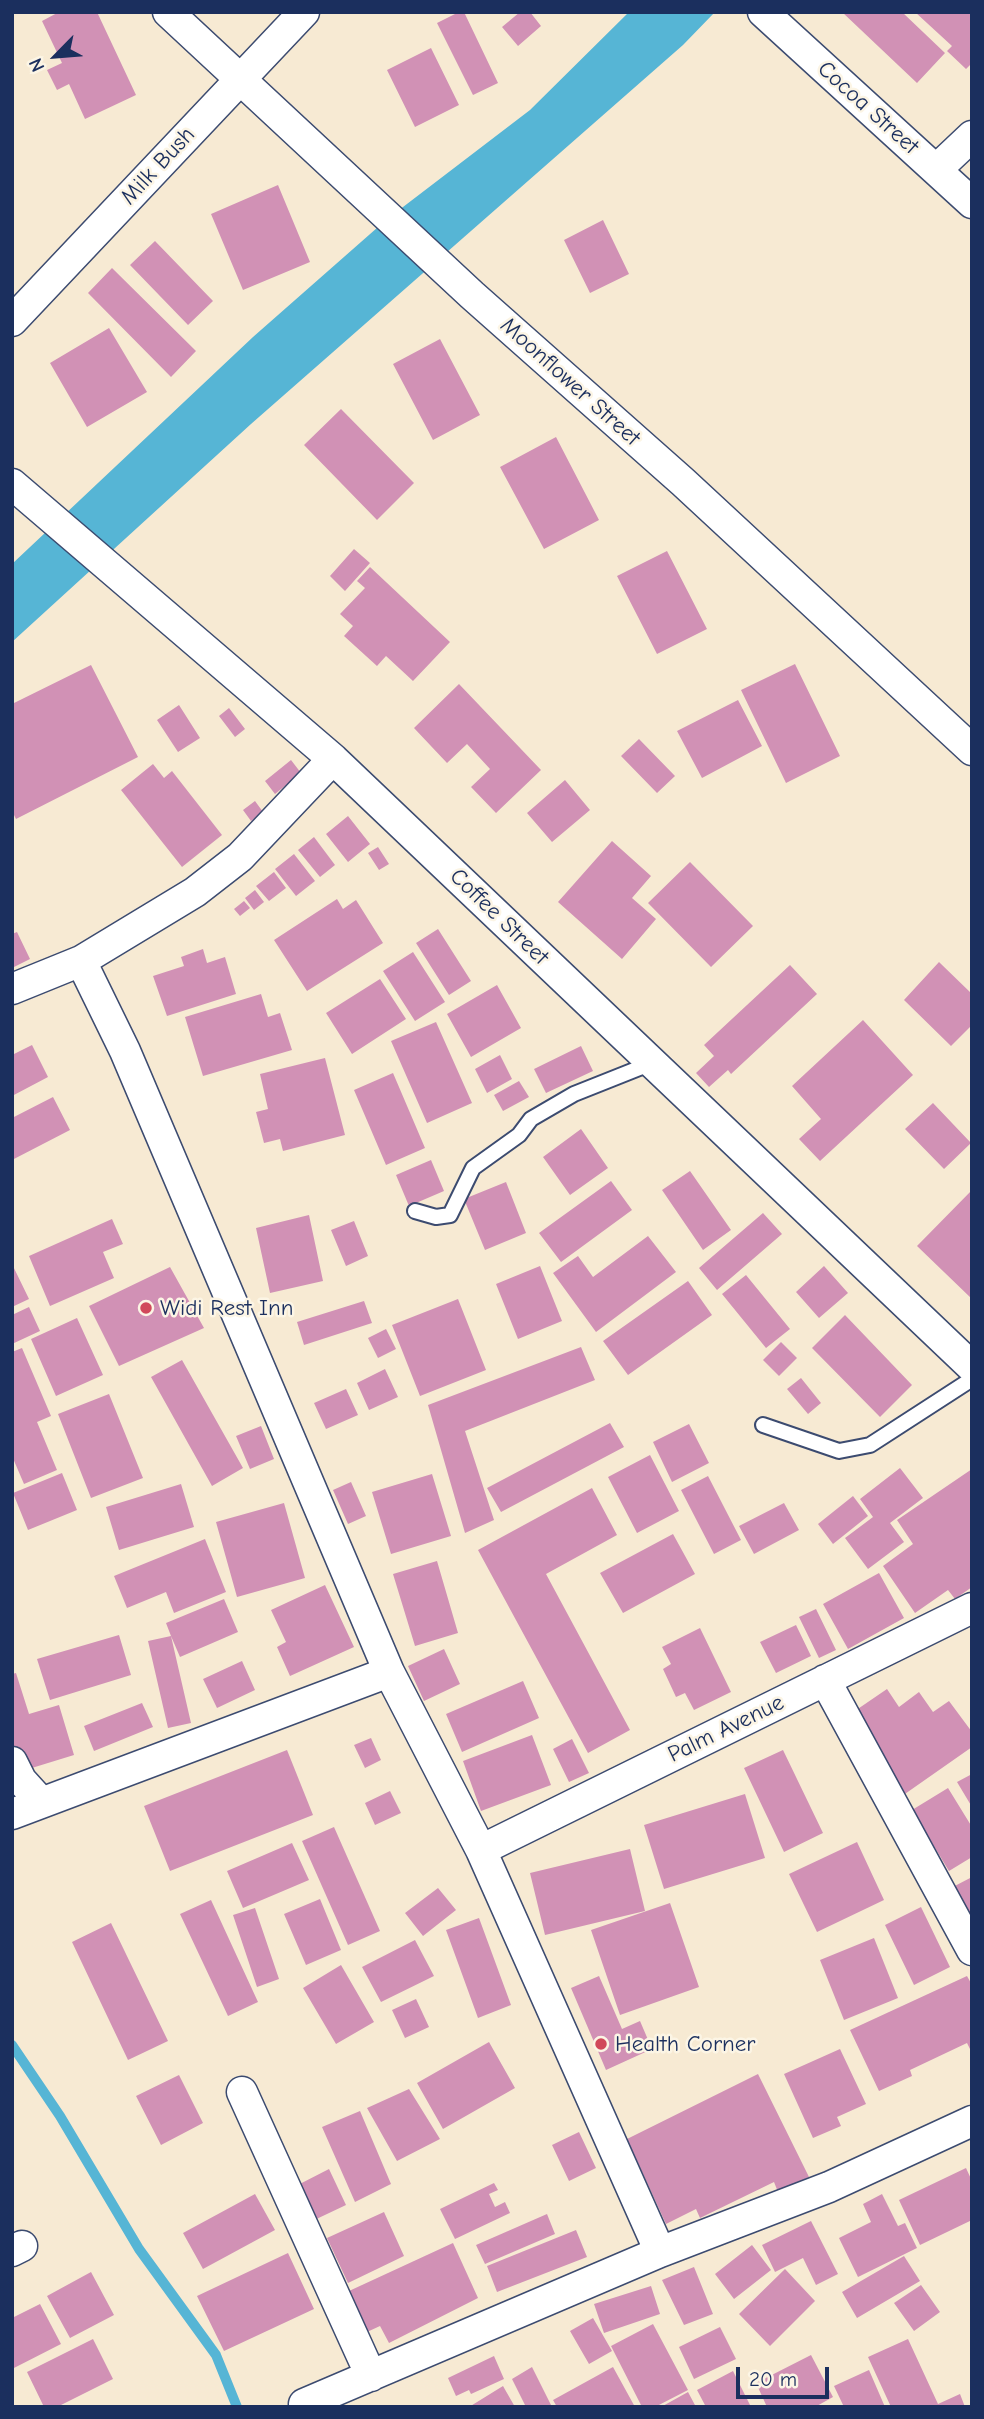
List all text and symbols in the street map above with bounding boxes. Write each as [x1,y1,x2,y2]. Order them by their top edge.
north arrow [21,21,91,91]
text: N [24,55,50,75]
street label: Cocoa Street [812,55,924,161]
street label: Milk Bush [115,121,201,211]
street label: Moonflower Street [494,312,646,452]
street label: Coffee Street [444,863,554,971]
place label: Widi Rest Inn [160,1294,293,1322]
marker: Widi Rest Inn [138,1300,154,1316]
street label: Palm Avenue [664,1689,788,1769]
place label: Health Corner [615,2030,755,2058]
marker: Health Corner [593,2036,609,2052]
scale bar [739,2352,832,2396]
text: 20 m [749,2367,797,2391]

